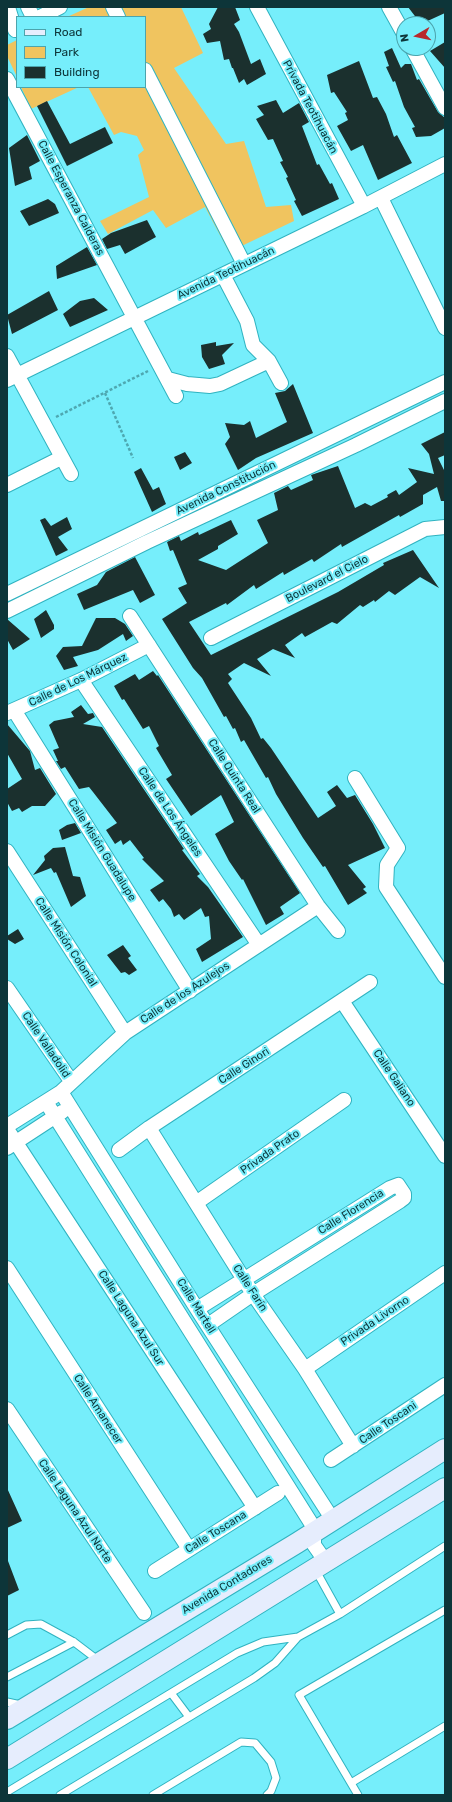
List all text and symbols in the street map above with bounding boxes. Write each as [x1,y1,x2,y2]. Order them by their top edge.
legend [16,16,146,88]
north arrow [396,16,436,56]
text: Road [54,25,82,39]
text: N [398,33,412,43]
text: Park [54,45,79,59]
street label: Privada Teotihuacán [280,58,340,156]
text: Building [54,65,100,79]
street label: Calle Esperanza Calderas [35,138,107,258]
street label: Avenida Teotihuacán [175,244,277,302]
street label: Avenida Constitución [174,458,278,518]
street label: Boulevard el Cielo [284,553,370,605]
street label: Calle de Los Márquez [27,651,129,709]
street label: Calle Quinta Real [205,736,263,816]
street label: Calle de Los Ángeles [135,765,205,859]
street label: Calle Misión Guadalupe [65,797,139,903]
street label: Calle Misión Colonial [32,895,100,989]
street label: Calle de los Azulejos [138,959,232,1027]
street label: Calle Valladolid [19,1010,73,1080]
street label: Calle Ginori [216,1045,272,1087]
street label: Calle Galiano [370,1047,418,1109]
street label: Privada Prato [238,1127,302,1177]
street label: Calle Florencia [316,1187,386,1237]
street label: Calle Farín [230,1262,270,1314]
street label: Calle Laguna Azul Sur [95,1268,167,1368]
street label: Calle Martell [174,1276,218,1336]
street label: Privada Livorno [338,1293,412,1349]
street label: Calle Amanecer [71,1372,125,1446]
street label: Calle Toscani [357,1399,419,1447]
street label: Calle Laguna Azul Norte [35,1457,115,1565]
street label: Calle Toscana [183,1508,249,1556]
street label: Avenida Contadores [179,1553,275,1617]

